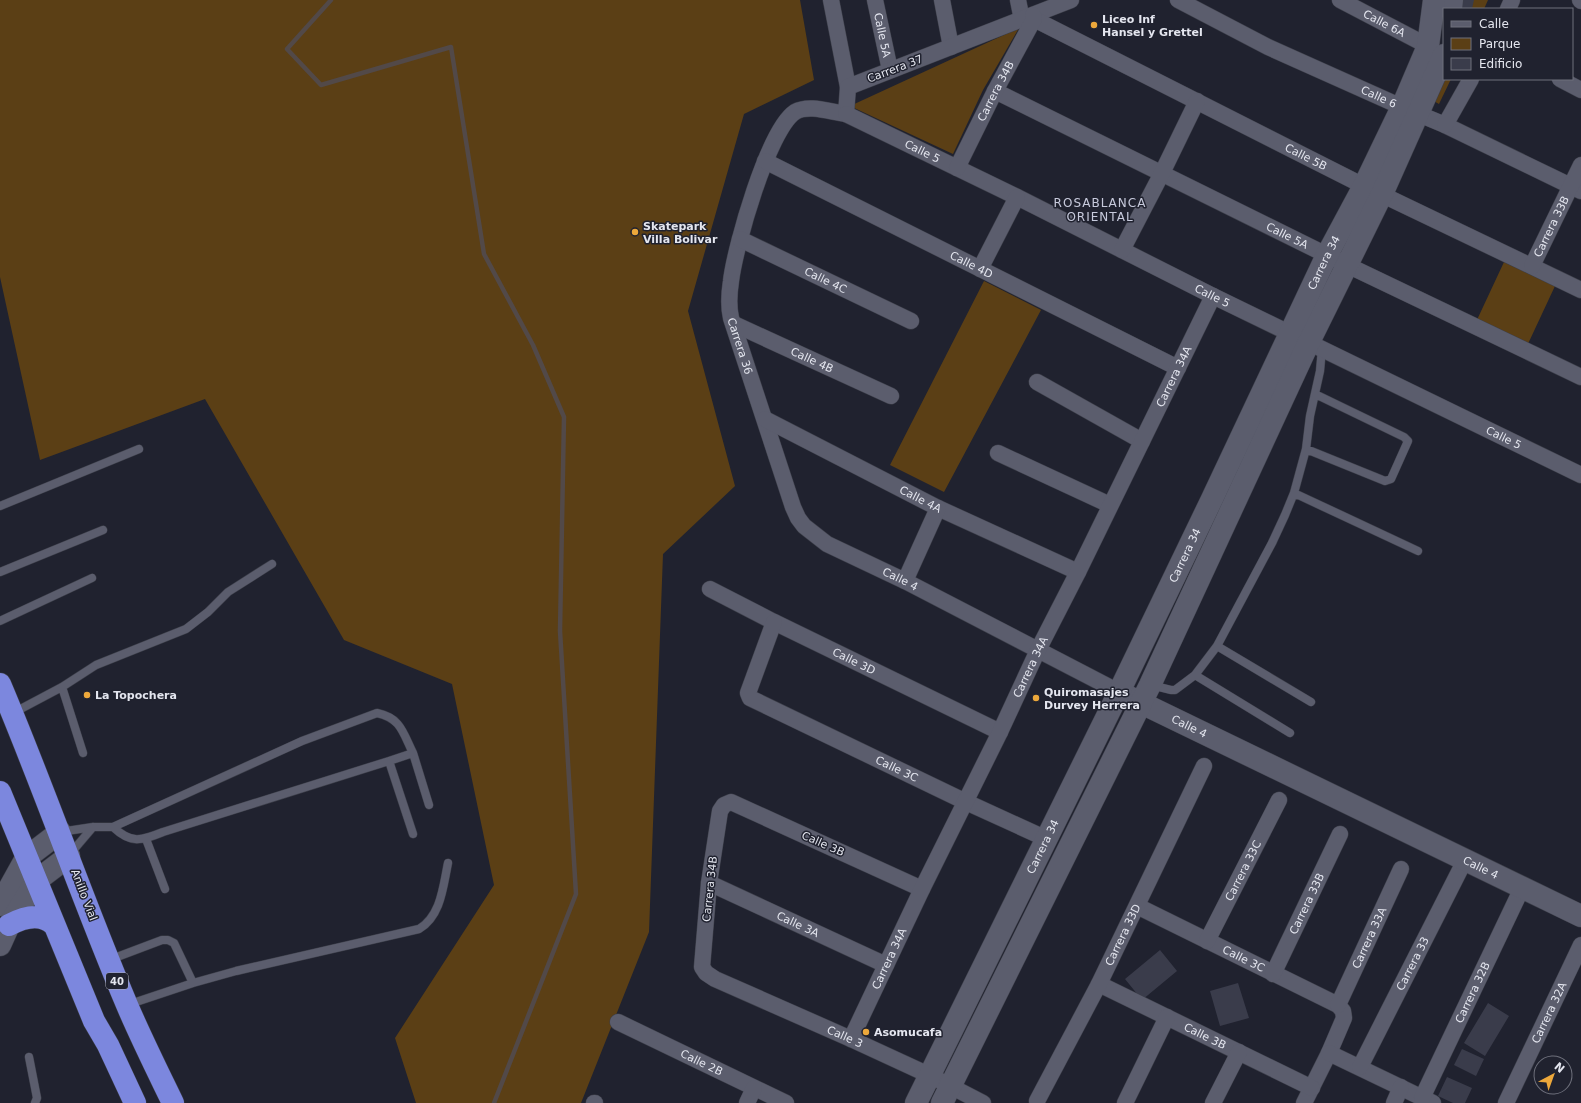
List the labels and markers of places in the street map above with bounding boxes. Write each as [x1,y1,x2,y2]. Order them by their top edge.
place label: Liceo Inf Hansel y Grettel [1102,13,1203,39]
marker: Liceo Inf Hansel y Grettel [1089,20,1099,30]
place label: Skatepark Villa Bolivar [643,220,718,246]
marker: Skatepark Villa Bolivar [630,227,640,237]
place label: Quiromasajes Durvey Herrera [1044,686,1140,712]
place label: La Topochera [95,689,177,702]
marker: La Topochera [82,690,92,700]
marker: Quiromasajes Durvey Herrera [1031,693,1041,703]
place label: Asomucafa [874,1026,942,1039]
marker: Asomucafa [861,1027,871,1037]

